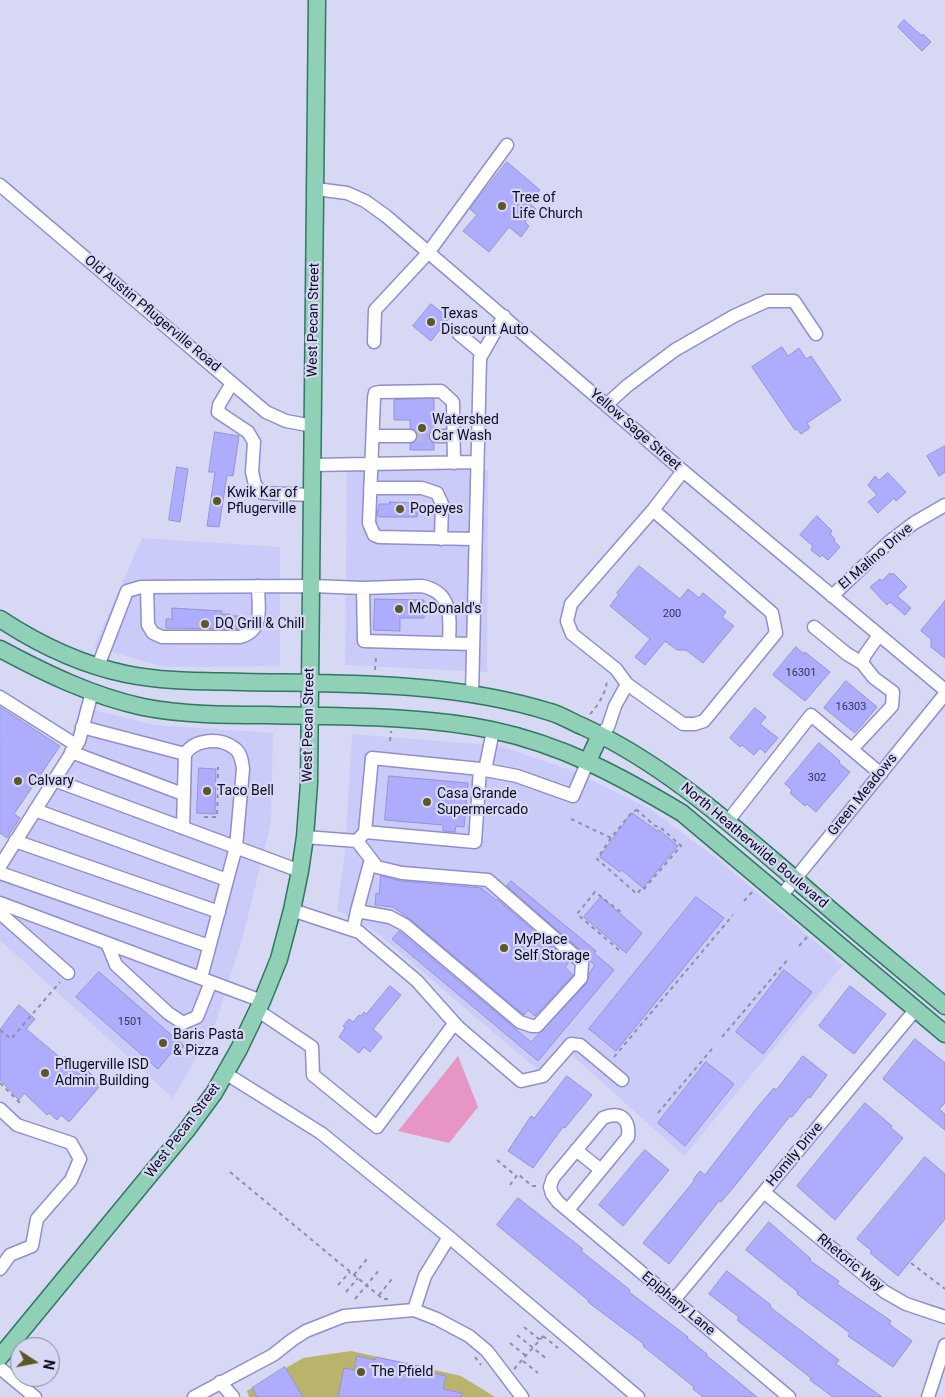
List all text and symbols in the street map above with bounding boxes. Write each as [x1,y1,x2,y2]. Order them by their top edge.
place label: Tree of Life Church [512,190,583,222]
marker: Tree of Life Church [496,200,508,212]
street label: Old Austin Pflugerville Road [81,252,223,376]
street label: West Pecan Street [305,263,323,377]
place label: Texas Discount Auto [441,306,529,338]
marker: Texas Discount Auto [425,316,437,328]
street label: Yellow Sage Street [586,386,684,474]
place label: Watershed Car Wash [432,412,499,444]
marker: Watershed Car Wash [416,422,428,434]
place label: Kwik Kar of Pflugerville [227,485,297,518]
marker: Kwik Kar of Pflugerville [211,495,223,507]
place label: Popeyes [410,501,463,517]
marker: Popeyes [394,503,406,515]
street label: El Malino Drive [836,520,916,594]
place label: McDonald's [409,601,481,617]
marker: McDonald's [393,603,405,615]
house number: 200 [663,607,681,621]
place label: DQ Grill & Chill [215,616,304,632]
marker: DQ Grill & Chill [199,618,211,630]
house number: 16301 [786,666,816,680]
street label: West Pecan Street [300,668,318,782]
house number: 16303 [836,700,866,714]
street label: Green Meadows [825,750,901,840]
house number: 302 [808,771,826,785]
place label: Calvary [28,773,74,789]
marker: Calvary [12,775,24,787]
street label: North Heatherwilde Boulevard [677,780,831,912]
place label: Taco Bell [217,783,274,799]
marker: Taco Bell [201,785,213,797]
place label: Casa Grande Supermercado [437,786,528,819]
marker: Casa Grande Supermercado [421,796,433,808]
place label: MyPlace Self Storage [514,932,590,964]
marker: MyPlace Self Storage [498,942,510,954]
house number: 1501 [118,1015,142,1029]
place label: Baris Pasta & Pizza [173,1027,244,1060]
marker: Baris Pasta & Pizza [157,1037,169,1049]
place label: Pflugerville ISD Admin Building [55,1057,149,1090]
marker: Pflugerville ISD Admin Building [39,1067,51,1079]
street label: West Pecan Street [142,1080,224,1182]
street label: Homily Drive [763,1119,827,1191]
street label: Rhetoric Way [813,1231,887,1295]
street label: Epiphany Lane [638,1268,718,1340]
north arrow [10,1337,60,1387]
text: N [40,1358,58,1371]
place label: The Pfield [371,1364,433,1380]
marker: The Pfield [355,1366,367,1378]

